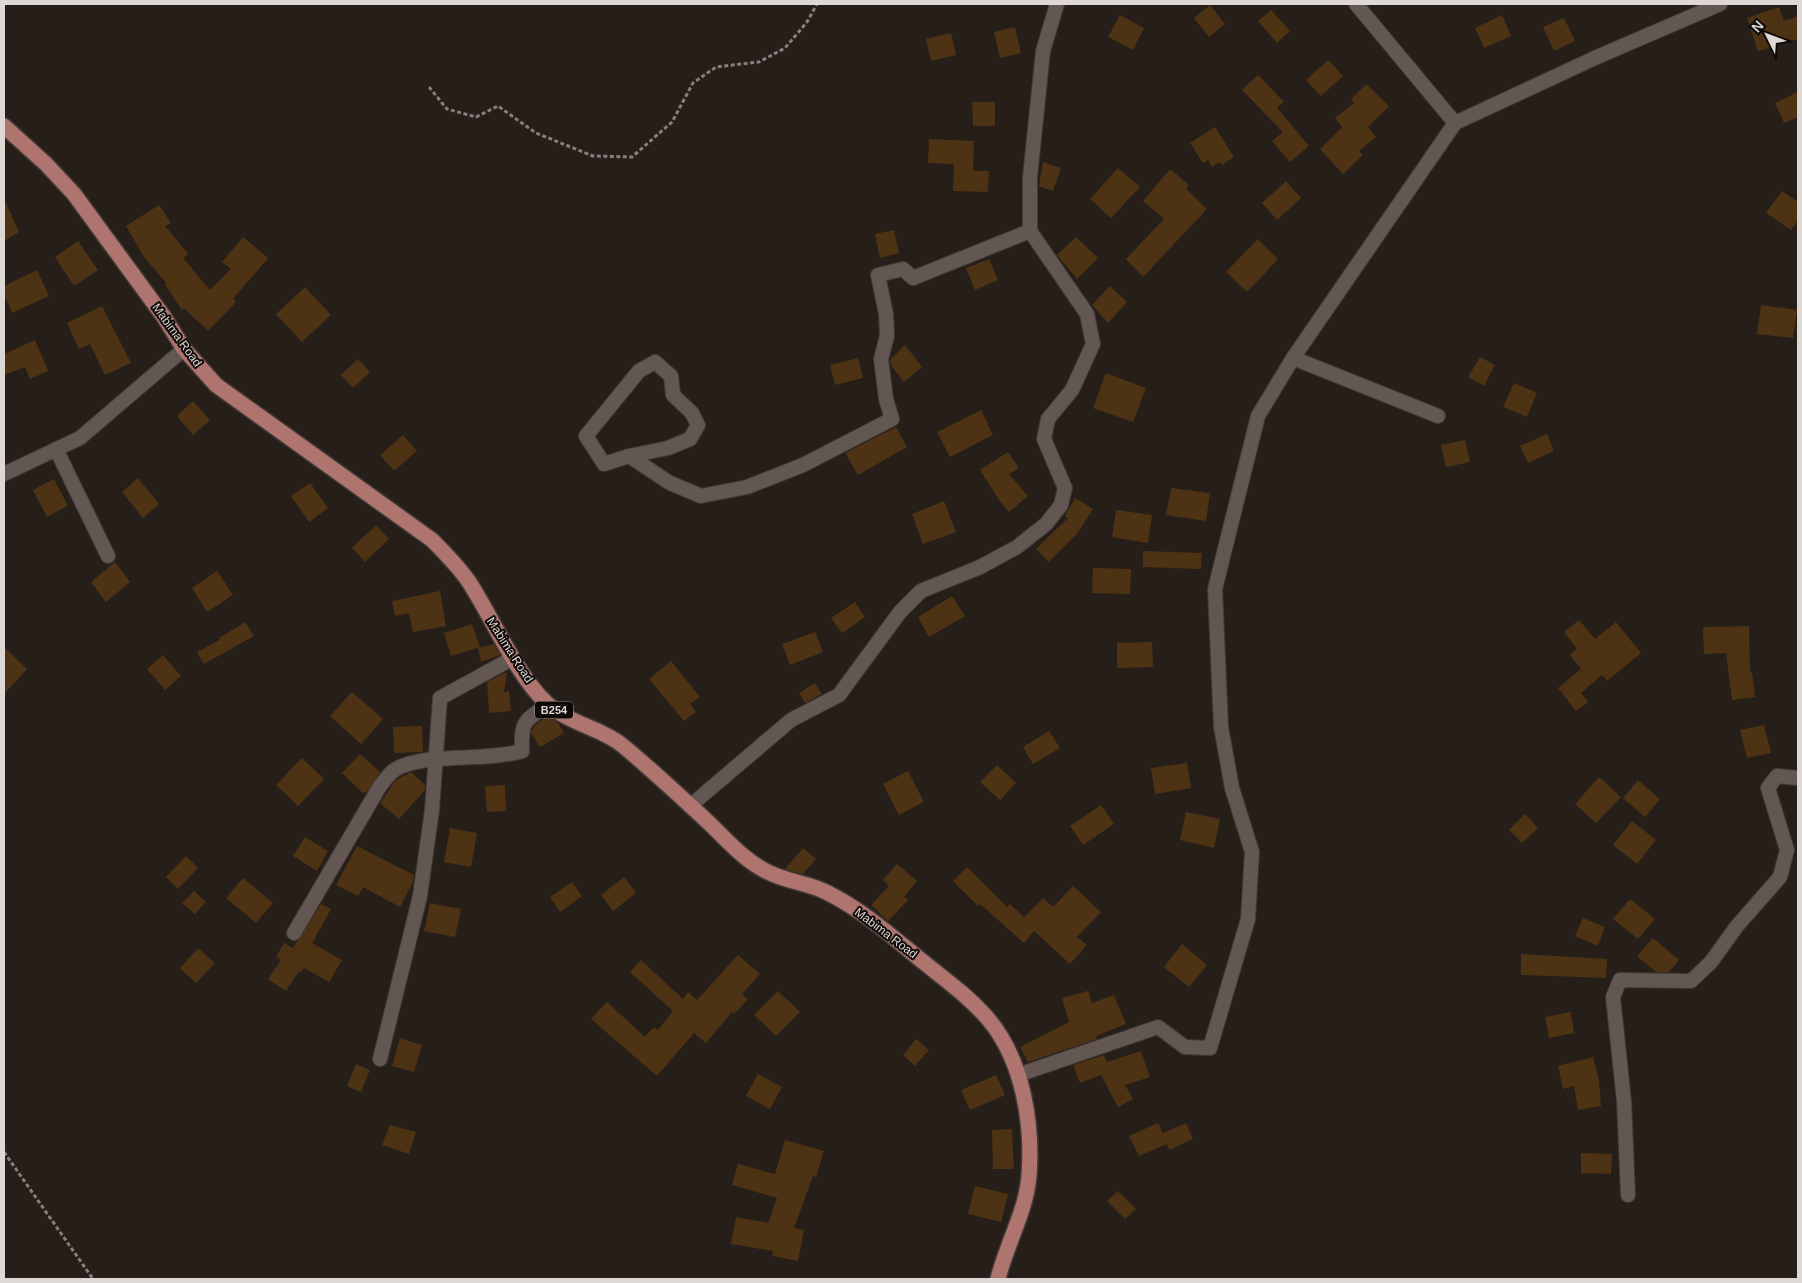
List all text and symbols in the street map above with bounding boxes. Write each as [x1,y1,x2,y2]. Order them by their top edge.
north arrow [1742,10,1792,60]
text: N [1748,17,1767,35]
street label: Mabima Road [149,301,205,369]
street label: Mabima Road [484,615,536,685]
road number: B254 [535,702,573,718]
street label: Mabima Road [852,905,920,961]

